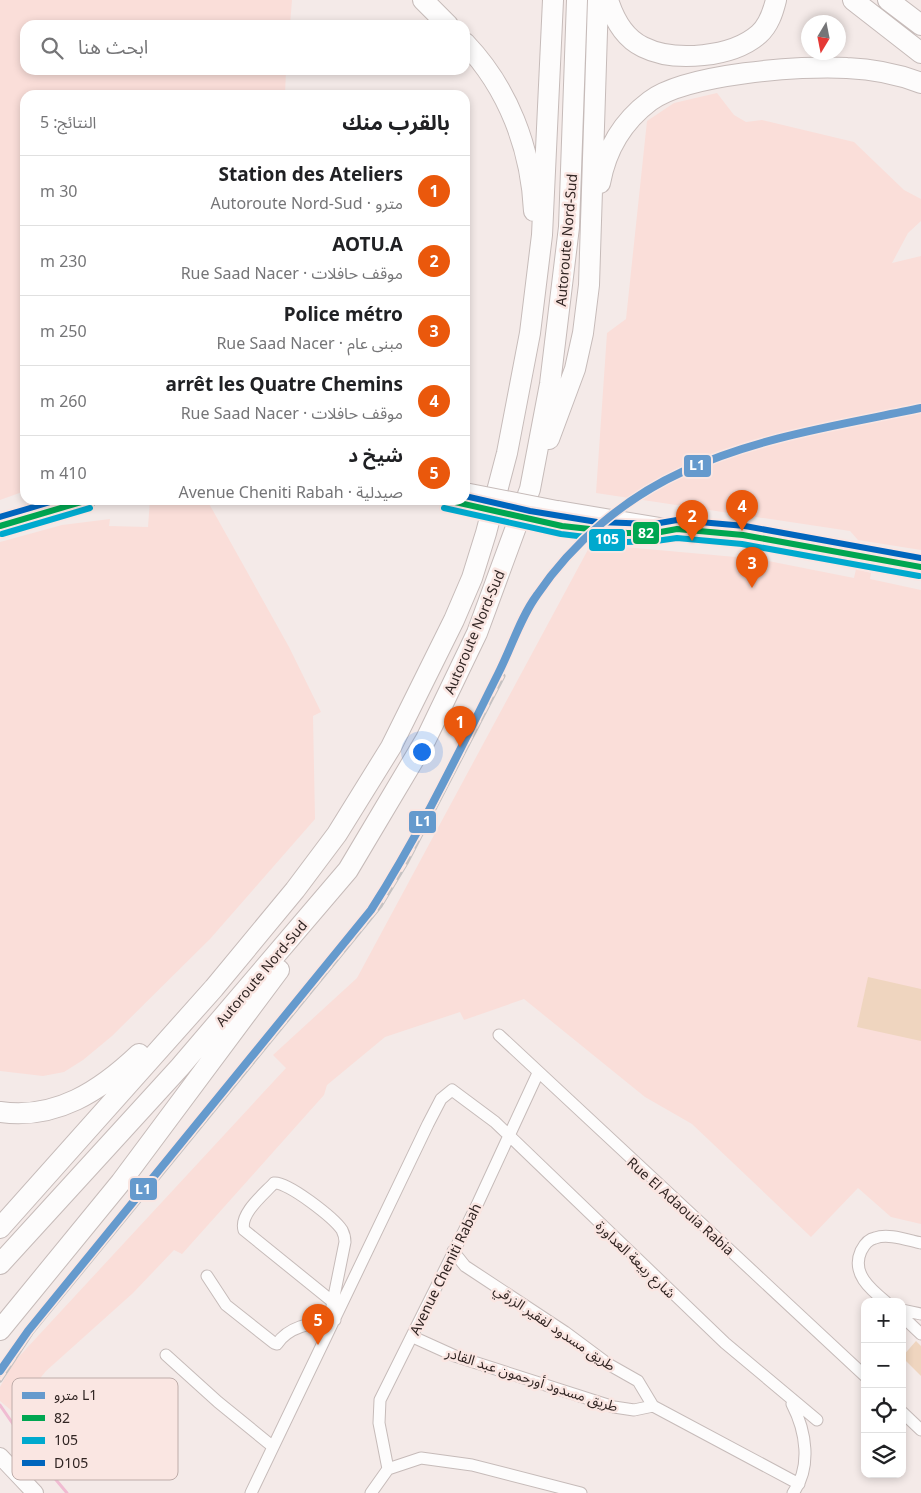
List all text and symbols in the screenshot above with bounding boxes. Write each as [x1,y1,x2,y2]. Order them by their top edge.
north arrow [801,15,846,60]
search box [20,20,470,75]
icon: search [38,34,66,62]
text: ابحث هنا [78,34,148,60]
text: بالقرب منك [342,108,450,136]
text: النتائج: 5 [40,111,96,133]
text: Station des Ateliers [219,161,403,187]
street label: Autoroute Nord-Sud [551,173,581,307]
text: 30 m [40,180,77,202]
text: 1 [429,180,439,202]
text: مترو · Autoroute Nord-Sud [211,192,403,214]
text: AOTU.A [332,231,403,257]
text: 230 m [40,250,87,272]
text: 2 [429,250,439,272]
text: موقف حافلات · Rue Saad Nacer [181,262,403,284]
text: Police métro [284,301,403,327]
text: 250 m [40,320,87,342]
text: 3 [429,320,439,342]
text: مبنى عام · Rue Saad Nacer [216,332,403,354]
text: arrêt les Quatre Chemins [166,371,403,397]
text: 260 m [40,390,87,412]
text: 4 [429,390,439,412]
text: موقف حافلات · Rue Saad Nacer [181,402,403,424]
text: شيخ د [348,442,403,468]
line badge: L1 [683,454,712,478]
text: L1 [689,455,705,474]
text: 410 m [40,462,87,484]
text: 5 [429,462,439,484]
text: صيدلية · Avenue Cheniti Rabah [178,481,403,503]
pin: 4 [726,490,758,531]
pin: 2 [676,500,708,541]
line badge: 82 [632,521,660,545]
text: 82 [638,523,654,542]
line badge: 105 [588,528,626,552]
text: 105 [595,529,619,548]
pin: 3 [736,547,768,588]
street label: Autoroute Nord-Sud [439,567,509,697]
pin: 1 [444,706,476,747]
your location [409,739,435,765]
line badge: L1 [408,810,437,834]
text: L1 [415,811,431,830]
street label: Autoroute Nord-Sud [211,916,311,1030]
street label: Rue El Adaouia Rabia [623,1153,739,1259]
line badge: L1 [129,1177,158,1201]
text: L1 [135,1179,151,1198]
street label: Avenue Cheniti Rabah [405,1200,485,1338]
street label: شارع ربيعة العداورة [591,1216,680,1303]
street label: طريق مسدود لفقير الزرقي [489,1279,619,1377]
map controls [861,1298,906,1478]
button: + [861,1298,906,1343]
pin: 5 [302,1304,334,1345]
street label: طريق مسدود أورحمون عبد القادر [442,1342,621,1417]
button: − [861,1343,906,1388]
legend [12,1378,178,1480]
text: مترو L1 [54,1385,97,1404]
button: locate [861,1388,906,1433]
text: 82 [54,1408,70,1427]
text: 105 [54,1430,78,1449]
button: layers [861,1433,906,1478]
text: D105 [54,1453,88,1472]

